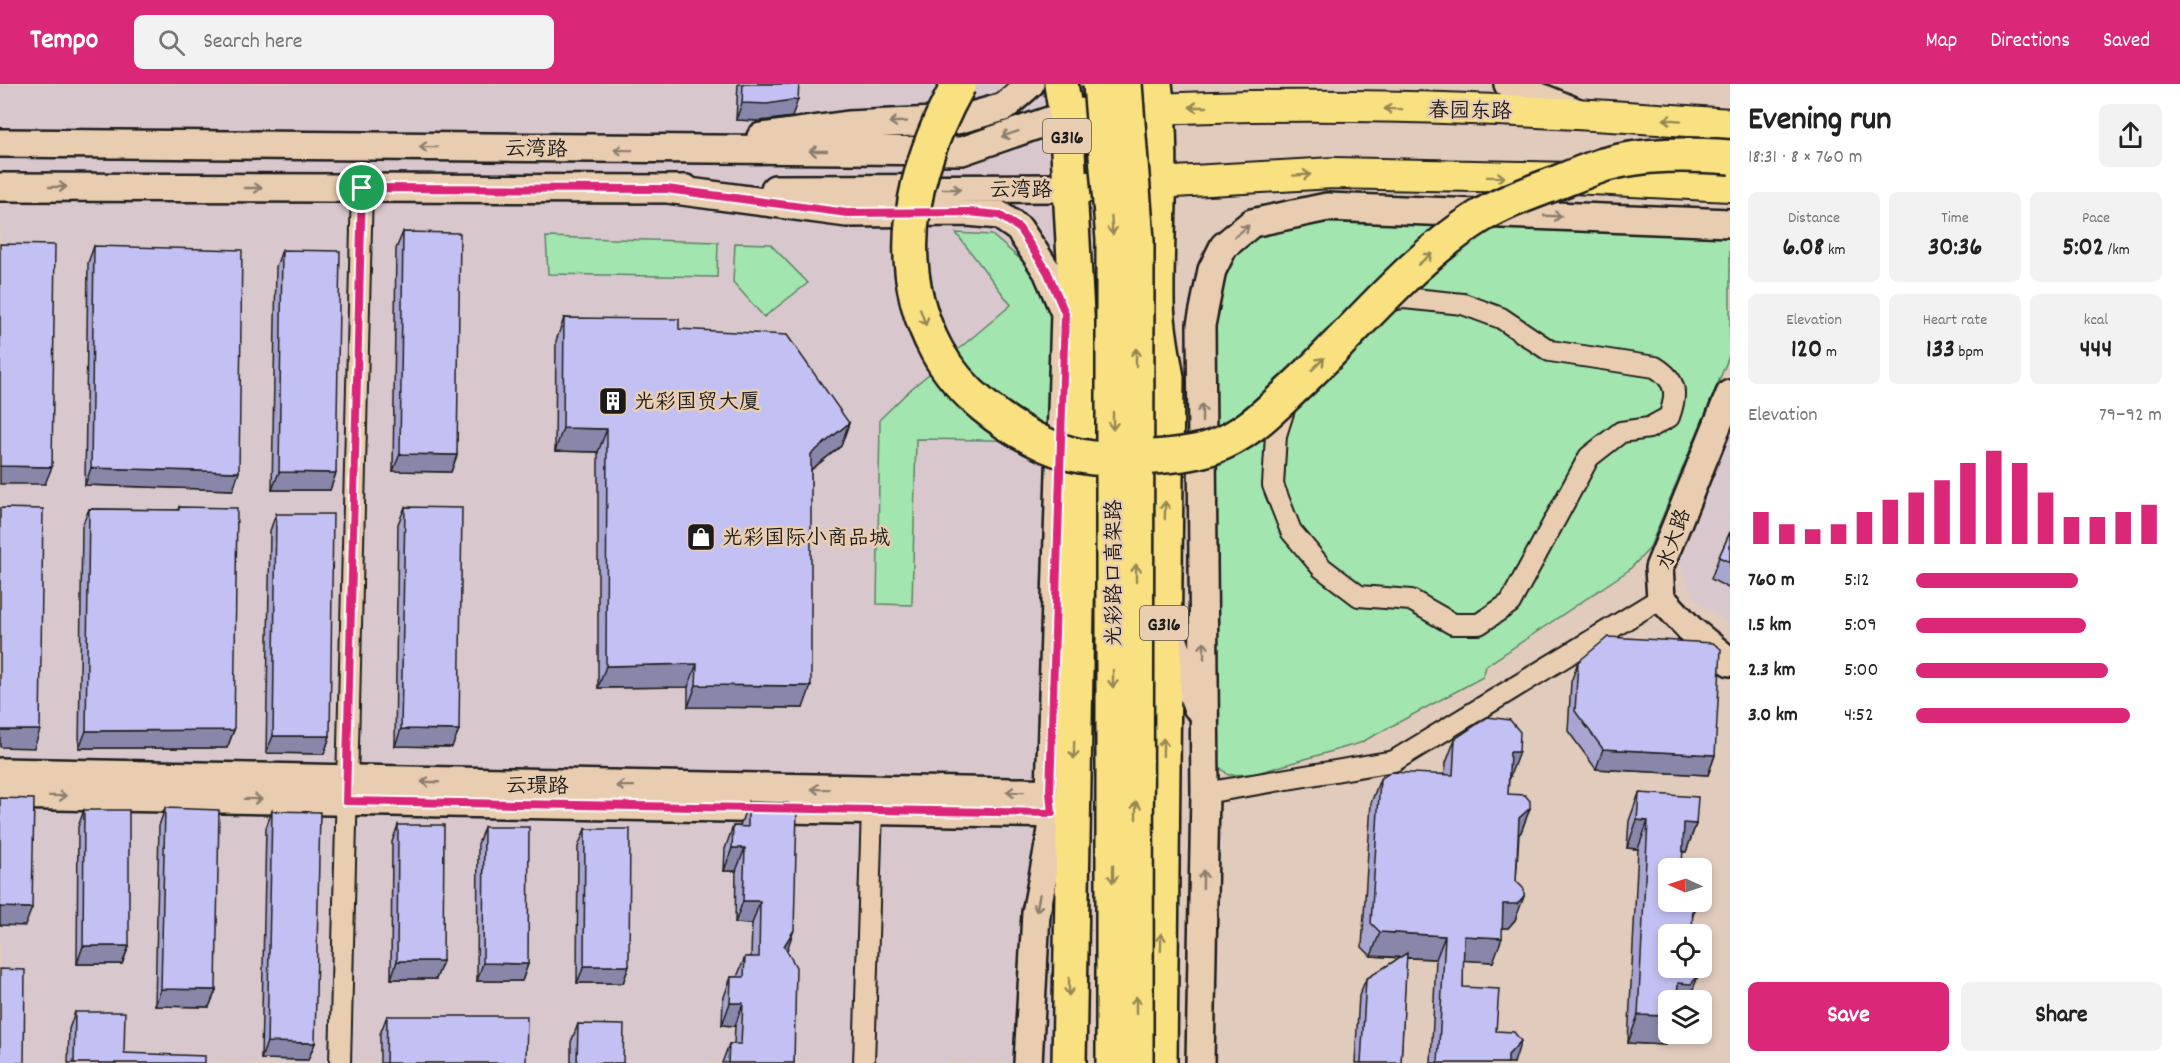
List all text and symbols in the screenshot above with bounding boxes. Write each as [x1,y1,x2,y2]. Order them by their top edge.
search box [134,15,554,69]
text: Tempo [30,22,98,62]
icon: search [155,26,188,59]
text: Search here [203,27,303,58]
text: Map [1926,27,1957,57]
text: Directions [1990,27,2070,57]
text: Saved [2103,27,2150,57]
street label: 春园东路 [1428,97,1512,129]
text: Evening run [1748,98,1892,145]
one-way arrow [1188,101,1208,113]
one-way arrow [1383,103,1403,114]
button: share [2099,104,2162,167]
one-way arrow [1662,114,1682,125]
one-way arrow [889,117,909,128]
road number: G316 [1043,119,1091,153]
one-way arrow [1001,130,1020,141]
street label: 云湾路 [504,135,568,167]
one-way arrow [419,141,439,153]
one-way arrow [614,144,634,156]
text: 18:31 · 8 × 760 m [1748,144,1862,172]
one-way arrow [809,145,829,157]
pin [336,162,387,213]
one-way arrow [1291,169,1311,180]
icon: arrive [345,171,378,204]
one-way arrow [1486,171,1506,182]
street label: 云湾路 [990,177,1053,207]
one-way arrow [48,181,68,193]
one-way arrow [243,182,263,194]
one-way arrow [942,183,962,195]
text: Distance [1788,207,1840,230]
text: Time [1941,207,1969,230]
text: Pace [2082,207,2110,230]
one-way arrow [1543,210,1563,221]
one-way arrow [1107,215,1118,235]
one-way arrow [1234,224,1249,238]
text: 6.08 [1783,230,1824,267]
text: 30:36 [1928,230,1982,267]
text: 5:02 [2062,230,2104,267]
text: km [1824,239,1845,262]
text: /km [2104,239,2130,262]
one-way arrow [1417,252,1433,265]
one-way arrow [918,307,929,326]
text: Elevation [1786,309,1842,332]
text: Heart rate [1923,309,1987,332]
text: kcal [2084,309,2108,332]
text: 120 [1791,332,1822,369]
text: 133 [1926,332,1955,369]
text: 444 [2080,332,2112,369]
text: m [1822,341,1837,364]
text: bpm [1955,341,1984,364]
one-way arrow [1130,347,1142,367]
one-way arrow [1311,357,1326,372]
building icon: 光彩国贸大厦 [597,385,629,417]
place label: 光彩国贸大厦 [634,389,760,419]
text: Elevation [1748,402,1818,430]
text: 79–92 m [2099,402,2162,430]
one-way arrow [1196,404,1207,424]
one-way arrow [1107,410,1119,430]
street label: 光彩路口高架路 [1101,500,1131,647]
one-way arrow [1159,500,1171,520]
street label: 水大路 [1651,505,1700,575]
shop icon: 光彩国际小商品城 [685,521,717,553]
place label: 光彩国际小商品城 [722,525,890,555]
one-way arrow [1130,563,1142,583]
text: 760 m [1748,567,1795,595]
text: 5:12 [1844,567,1870,595]
road number: G316 [1140,606,1188,640]
text: 1.5 km [1748,612,1791,640]
text: 5:09 [1844,612,1877,640]
one-way arrow [1198,641,1209,661]
text: 2.3 km [1748,657,1795,685]
text: 5:00 [1844,657,1878,685]
one-way arrow [1107,668,1119,688]
text: 3.0 km [1748,702,1798,730]
text: 4:52 [1844,702,1874,730]
one-way arrow [1157,737,1169,757]
one-way arrow [1068,740,1080,760]
street label: 云璟路 [505,772,569,804]
one-way arrow [420,776,440,787]
one-way arrow [615,780,635,792]
one-way arrow [810,783,830,795]
one-way arrow [1005,787,1025,798]
one-way arrow [48,791,68,802]
one-way arrow [243,794,263,805]
one-way arrow [1130,800,1142,820]
north arrow [1658,858,1712,912]
map controls [1658,858,1712,1044]
one-way arrow [1107,863,1119,883]
one-way arrow [1197,869,1209,889]
one-way arrow [1032,893,1043,912]
button: locate [1658,924,1712,978]
one-way arrow [1155,932,1167,952]
one-way arrow [1063,977,1075,997]
button: Save [1748,982,1949,1051]
button: Share [1961,982,2162,1051]
button: layers [1658,990,1712,1044]
one-way arrow [1130,995,1142,1015]

